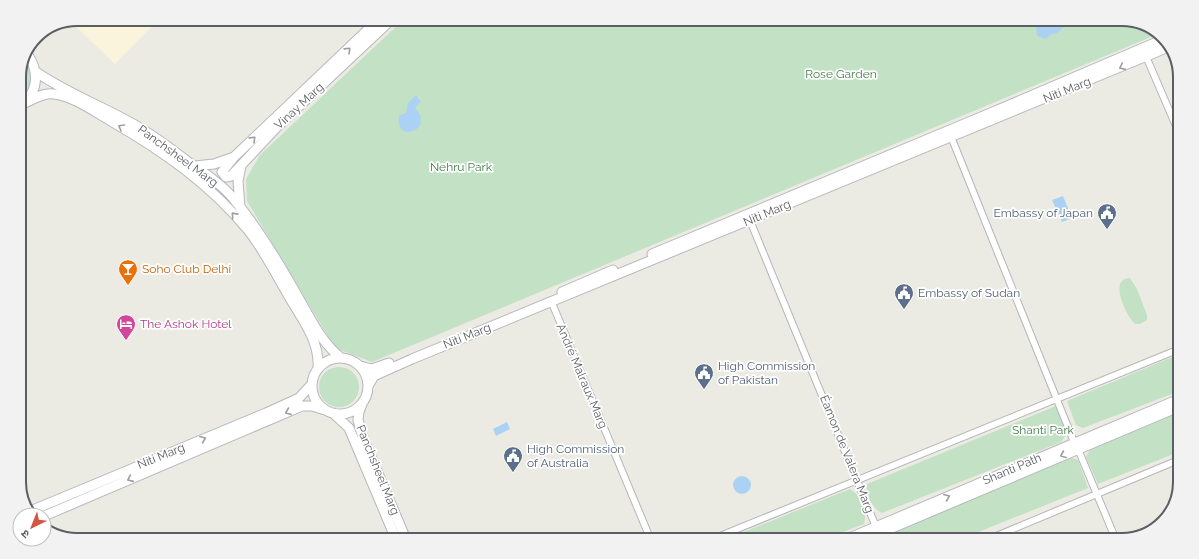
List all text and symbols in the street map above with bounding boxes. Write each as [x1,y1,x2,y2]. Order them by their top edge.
one-way arrow [343,47,351,55]
one-way arrow [1119,62,1126,70]
park label: Rose Garden [805,67,877,81]
street label: Niti Marg [1041,74,1093,106]
street label: Vinay Marg [272,80,326,132]
street label: Panchsheel Marg [135,122,221,190]
one-way arrow [118,124,125,131]
one-way arrow [248,136,256,144]
park label: Nehru Park [430,160,493,174]
street label: Niti Marg [741,197,793,229]
public building icon: Embassy of Japan [1096,202,1118,230]
place label: Embassy of Japan [993,206,1093,220]
one-way arrow [231,212,239,220]
bar icon: Soho Club Delhi [117,258,139,286]
place label: Soho Club Delhi [142,262,231,276]
public building icon: Embassy of Sudan [893,282,915,310]
place label: Embassy of Sudan [918,286,1020,300]
hotel icon: The Ashok Hotel [115,313,137,341]
place label: The Ashok Hotel [140,317,232,331]
street label: Niti Marg [441,320,493,352]
street label: André Malraux Marg [554,322,610,430]
place label: High Commission of Pakistan [718,359,815,387]
public building icon: High Commission of Pakistan [693,362,715,390]
street label: Éamon de Valera Marg [817,393,877,515]
one-way arrow [284,407,292,415]
street label: Panchsheel Marg [354,423,402,517]
park label: Shanti Park [1012,423,1075,437]
one-way arrow [199,436,207,444]
street label: Niti Marg [135,440,187,472]
place label: High Commission of Australia [527,442,624,470]
public building icon: High Commission of Australia [502,445,524,473]
street label: Shanti Path [981,450,1043,488]
one-way arrow [1060,451,1067,459]
one-way arrow [126,474,134,482]
one-way arrow [944,493,951,501]
north arrow [12,507,52,547]
text: उ [18,527,32,541]

